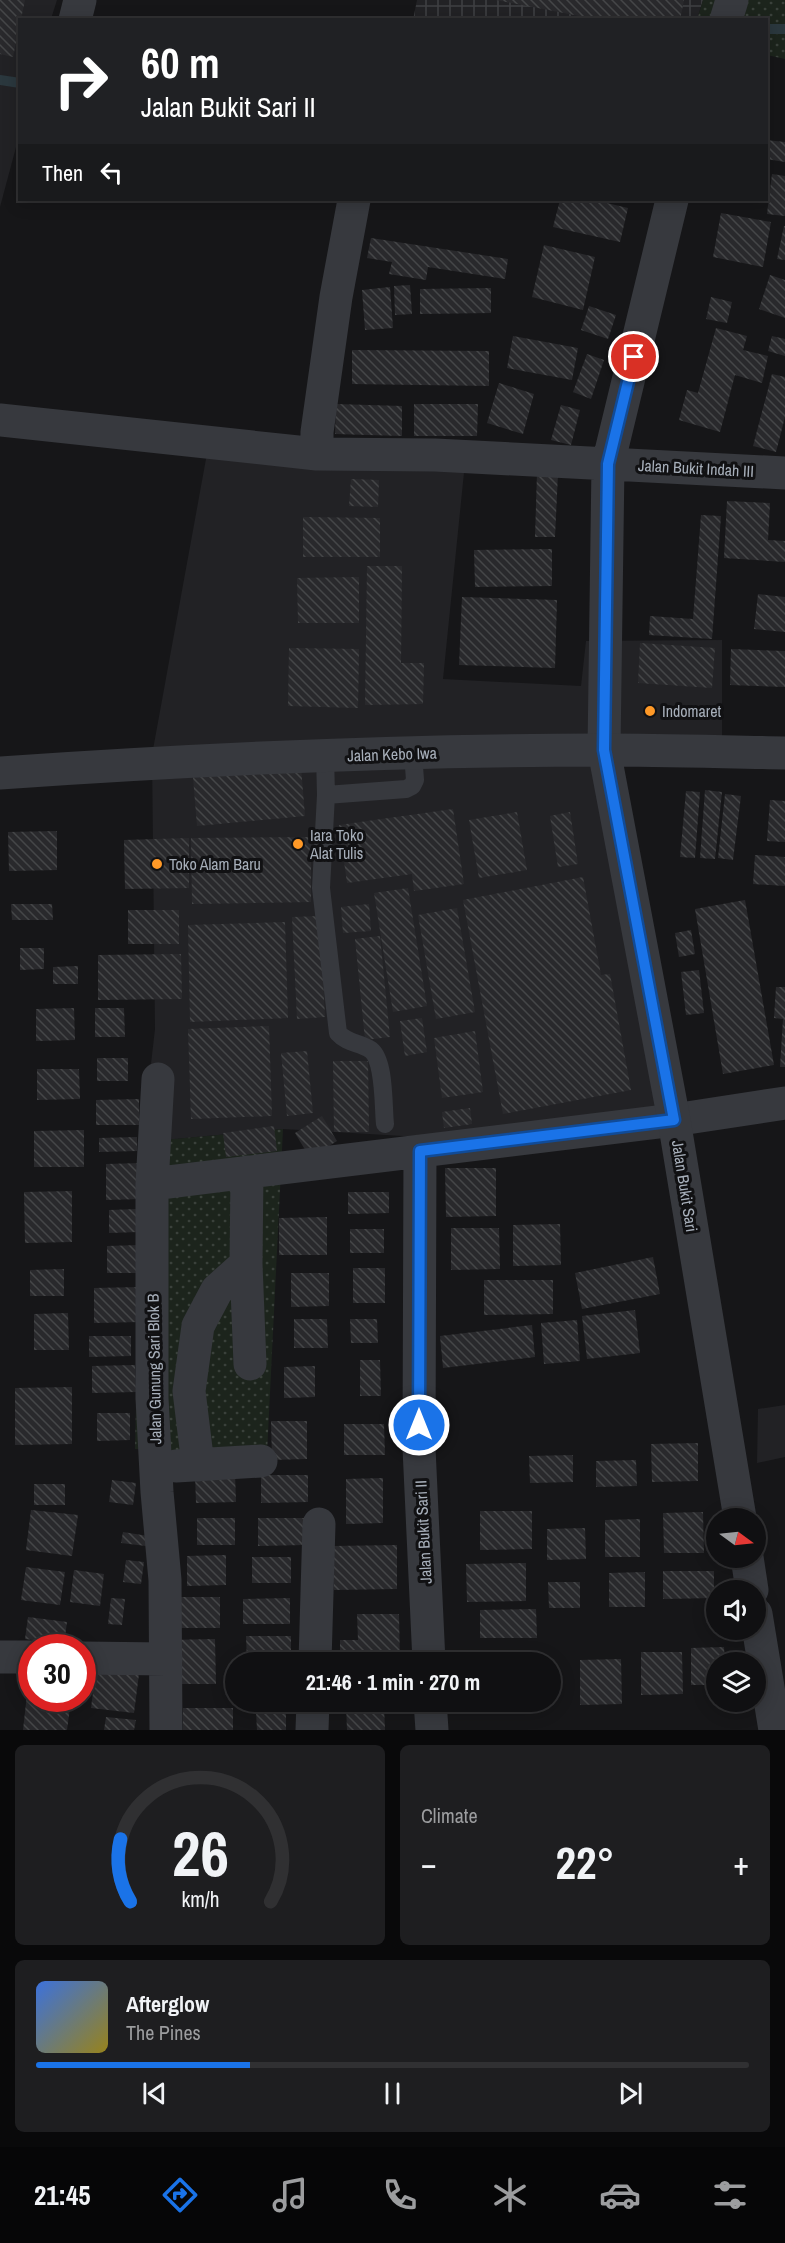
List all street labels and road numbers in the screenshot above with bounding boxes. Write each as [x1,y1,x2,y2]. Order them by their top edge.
street label: Jalan Bukit Indah III [638,454,754,482]
street label: Jalan Kebo Iwa [347,741,438,767]
street label: Jalan Bukit Sari [667,1139,703,1233]
street label: Jalan Gunung Sari Blok B [142,1293,166,1445]
street label: Jalan Bukit Sari II [409,1480,437,1584]

